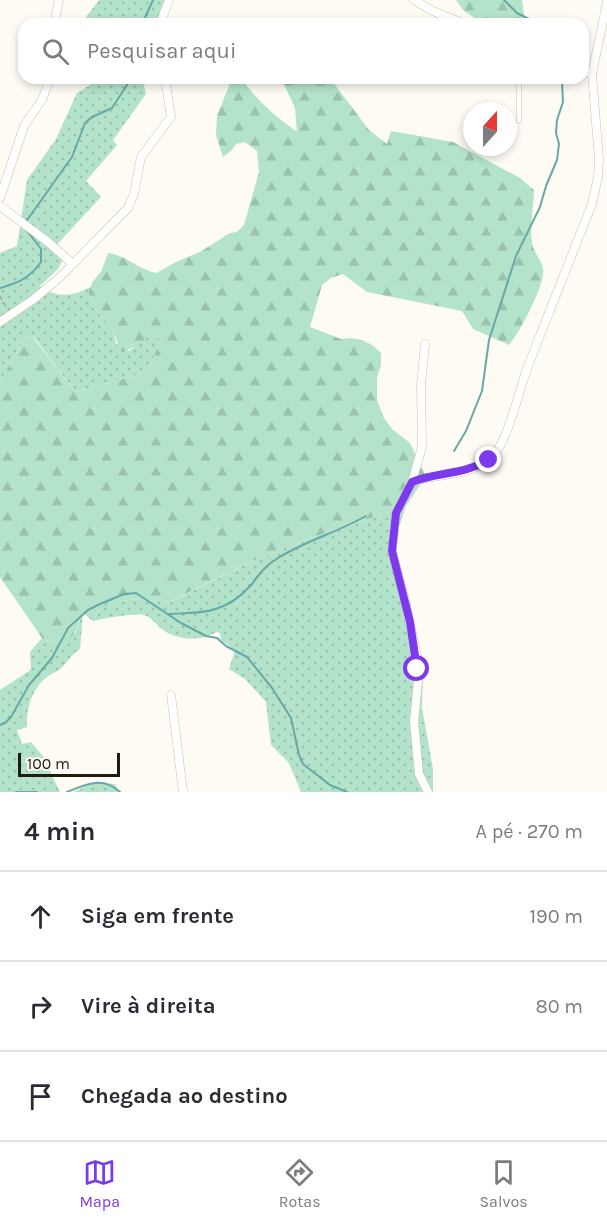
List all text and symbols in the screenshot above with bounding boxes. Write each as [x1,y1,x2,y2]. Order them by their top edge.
search box [18,18,589,84]
icon: search [39,35,72,68]
text: Pesquisar aqui [87,38,236,64]
north arrow [463,102,517,156]
route end [475,446,501,472]
route start [403,655,429,681]
scale bar [18,750,120,778]
text: 100 m [27,754,70,773]
text: 4 min [24,816,95,847]
text: A pé · 270 m [475,820,583,843]
icon: ahead [24,900,57,933]
text: Siga em frente [81,903,234,929]
text: 190 m [529,905,583,928]
icon: right [24,990,57,1023]
text: Vire à direita [81,993,216,1019]
text: 80 m [535,995,583,1018]
icon: arrive [24,1080,57,1113]
text: Chegada ao destino [81,1083,288,1109]
tab: Mapa [79,1156,120,1211]
tab: Rotas [279,1156,321,1211]
tab: Salvos [479,1156,528,1211]

